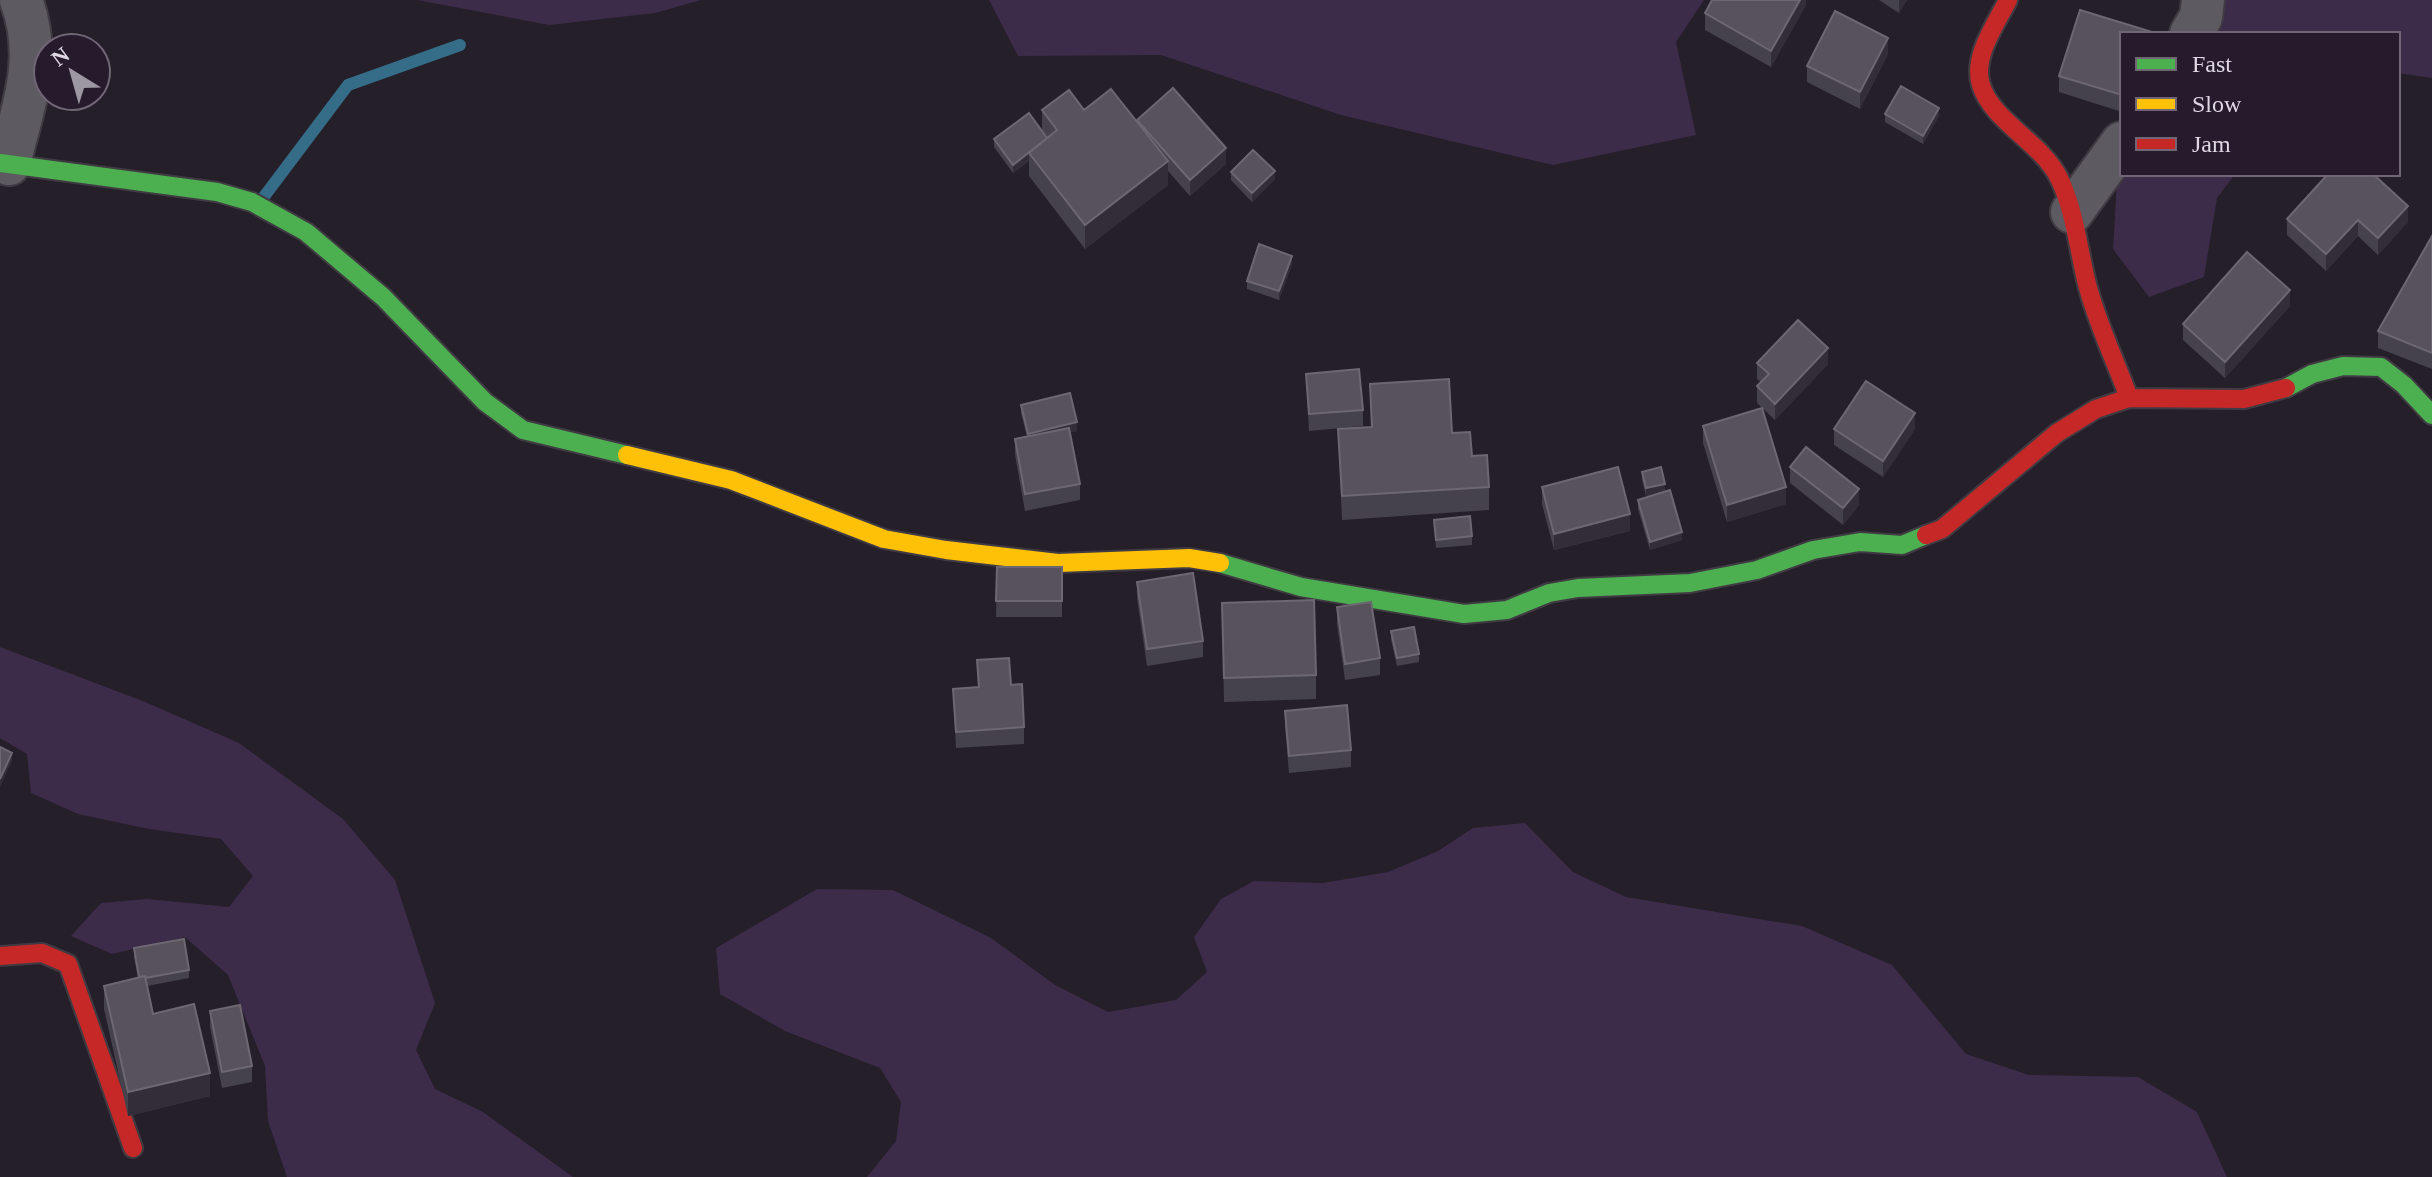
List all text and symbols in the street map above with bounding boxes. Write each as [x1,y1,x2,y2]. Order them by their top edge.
north arrow [32,32,112,112]
legend [2120,32,2400,176]
text: N [46,42,74,71]
text: Fast [2192,51,2232,77]
text: Slow [2192,91,2242,117]
text: Jam [2192,131,2231,157]

